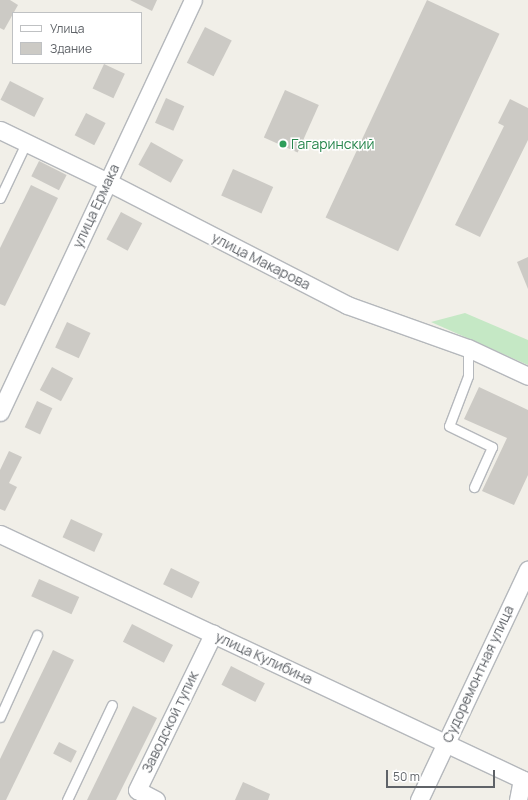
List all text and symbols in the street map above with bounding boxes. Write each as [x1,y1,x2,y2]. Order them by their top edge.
legend [12,12,142,64]
text: Улица [50,20,84,37]
text: Здание [50,40,92,57]
place label: Гагаринский [291,136,374,152]
marker: Гагаринский [278,139,288,149]
street label: улица Ермака [69,161,123,251]
street label: улица Макарова [209,229,313,293]
street label: Судоремонтная улица [439,603,517,745]
street label: улица Кулибина [213,628,315,688]
street label: Заводской тупик [138,668,202,776]
scale bar [388,762,497,788]
text: 50 m [393,768,420,785]

